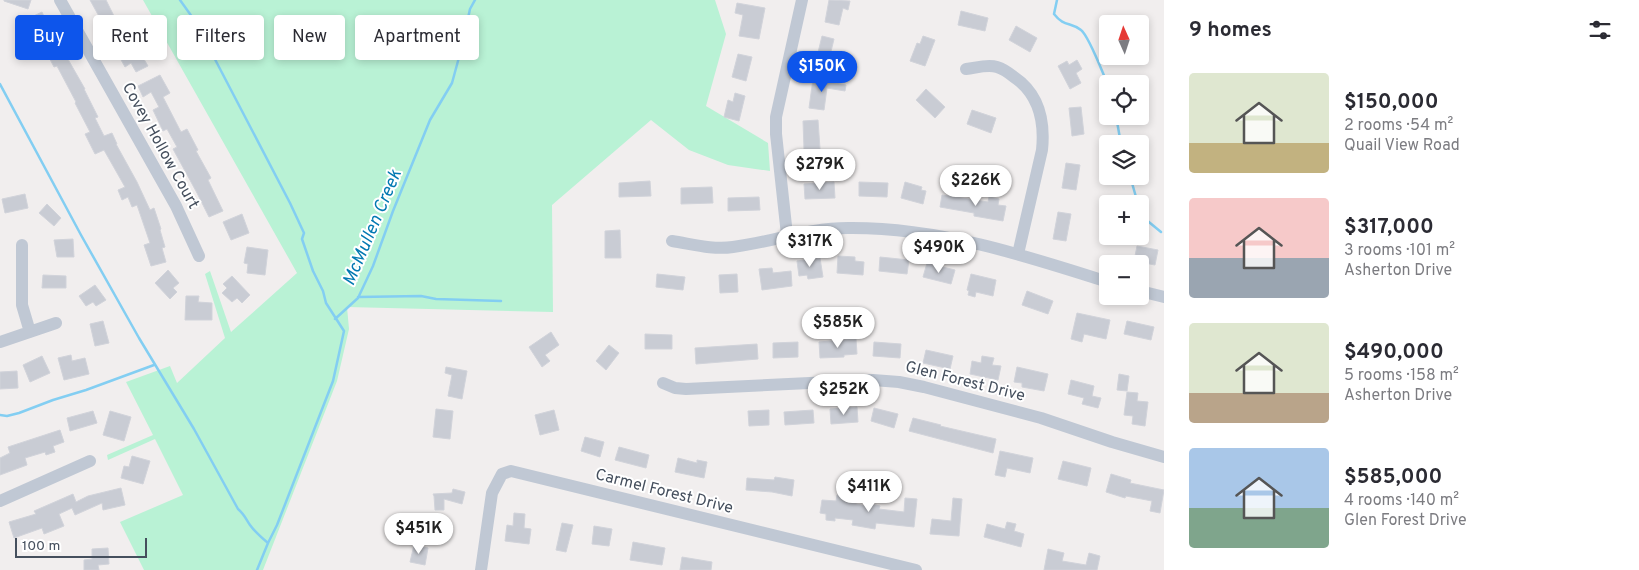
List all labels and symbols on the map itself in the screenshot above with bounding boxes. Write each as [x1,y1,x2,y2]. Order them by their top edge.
north arrow [1099,15,1149,65]
pin: $150K [787,51,857,93]
street label: Covey Hollow Court [117,79,203,213]
pin: $279K [785,148,855,191]
pin: $226K [941,164,1011,207]
water label: McMullen Creek [338,166,408,289]
pin: $317K [775,226,845,268]
pin: $490K [904,232,974,274]
pin: $585K [803,306,873,349]
street label: Glen Forest Drive [903,357,1027,407]
pin: $252K [809,374,879,416]
street label: Carmel Forest Drive [593,465,735,519]
pin: $411K [834,470,904,513]
pin: $451K [384,512,454,555]
scale bar [15,535,148,558]

